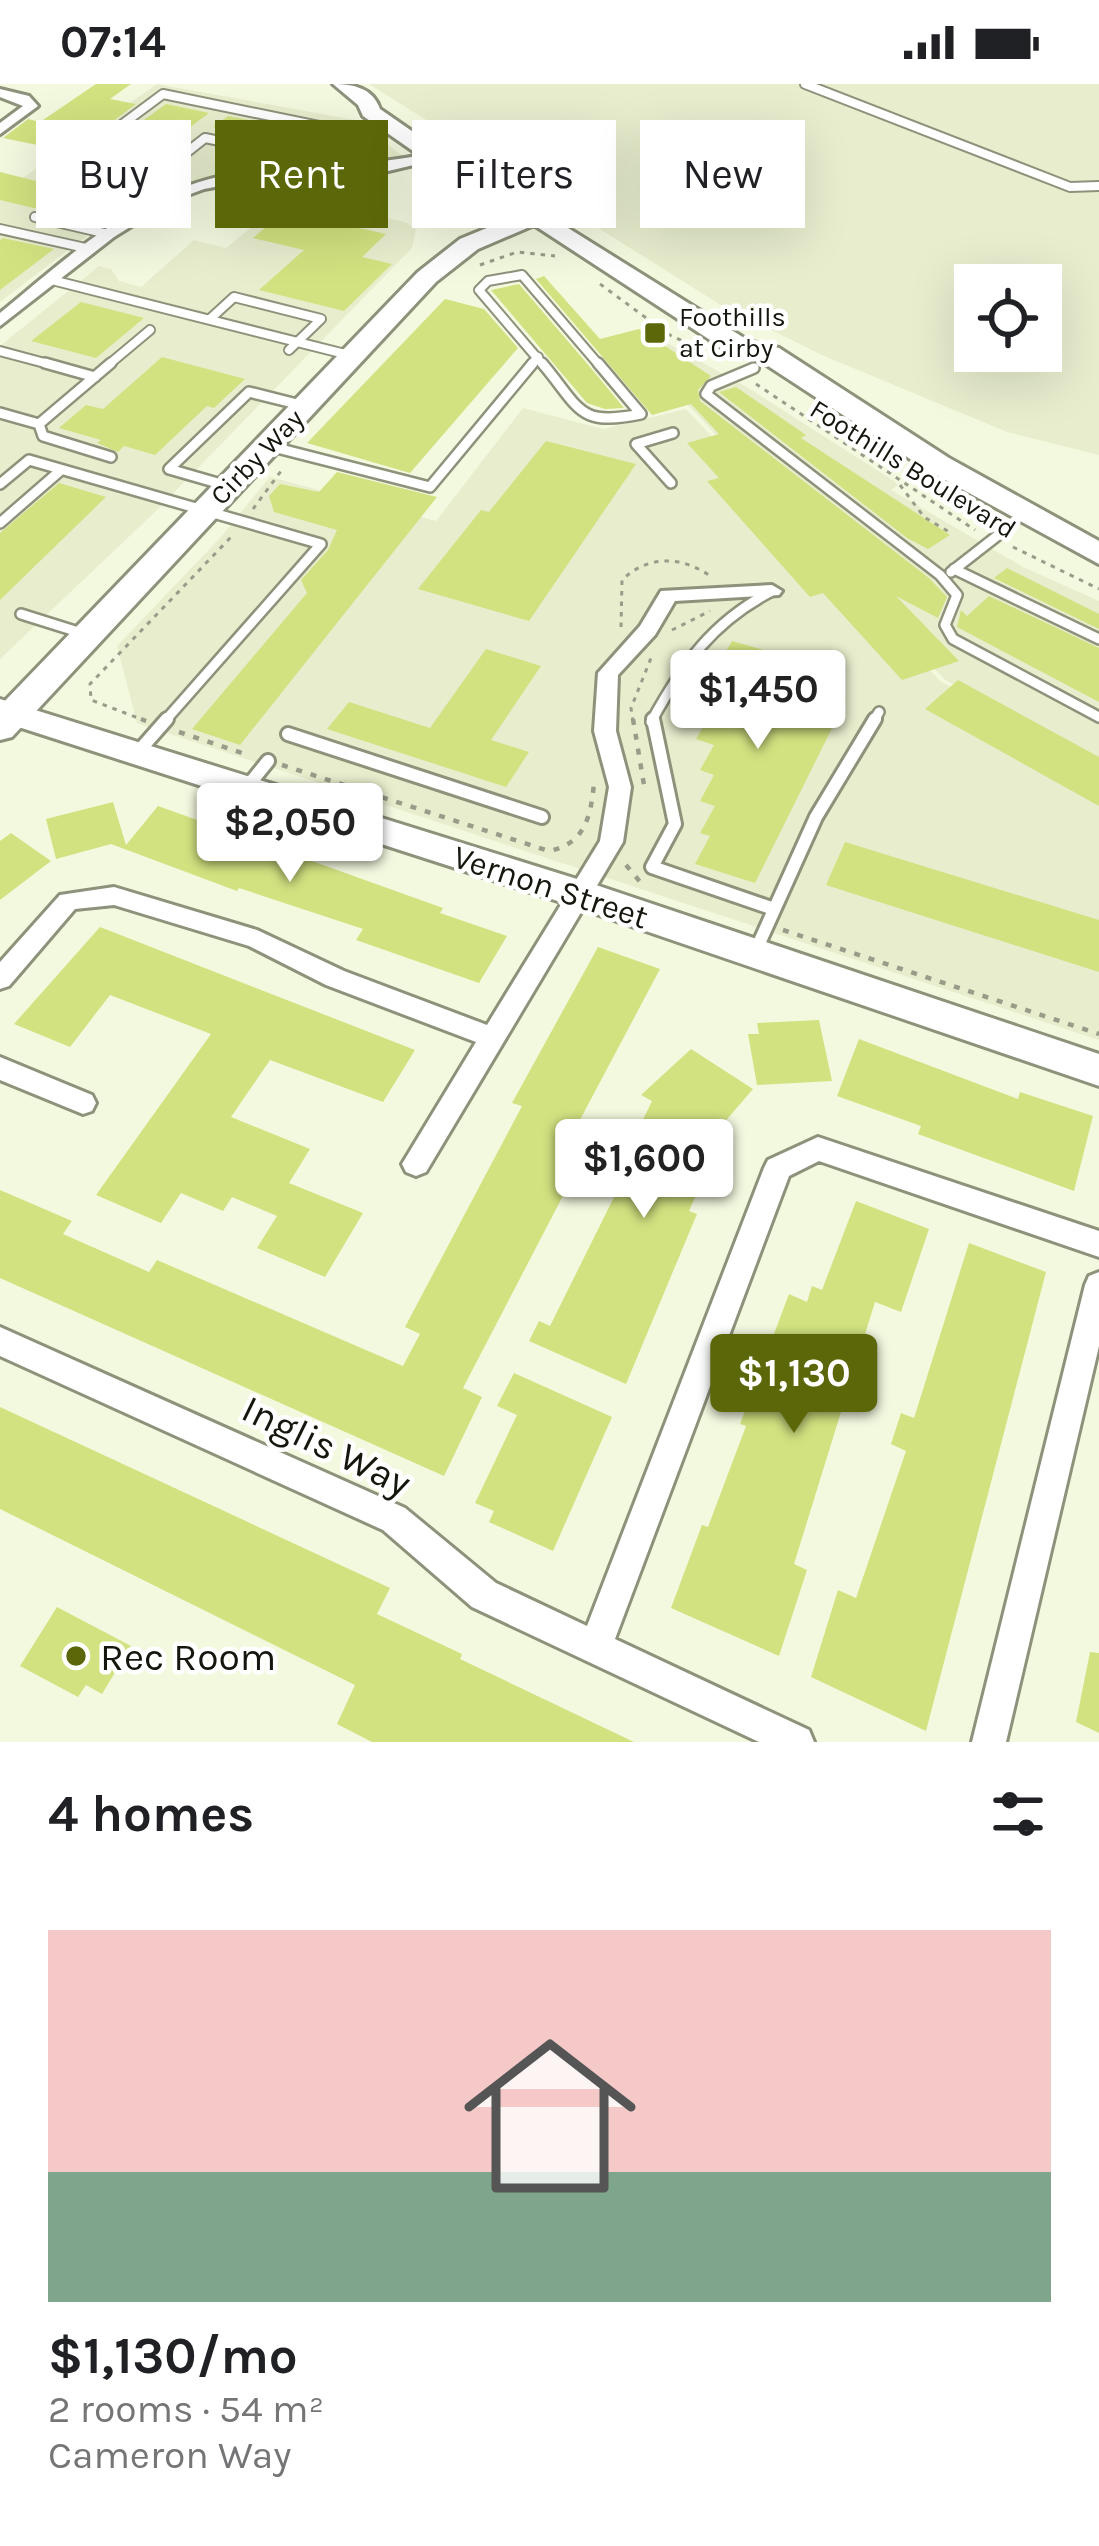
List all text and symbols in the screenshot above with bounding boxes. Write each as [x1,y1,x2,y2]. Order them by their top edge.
text: 07:14 [60,16,166,68]
chip: Buy [36,120,191,228]
chip: Rent [215,120,388,228]
chip: Filters [412,120,616,228]
chip: New [640,120,805,228]
map controls [954,264,1062,372]
button: locate [954,264,1062,372]
place label: Foothills at Cirby [679,301,786,364]
marker: Foothills at Cirby [642,320,668,346]
street label: Foothills Boulevard [804,393,1022,545]
street label: Cirby Way [204,402,311,511]
pin: $1,450 [660,650,856,752]
text: $1,450 [697,666,819,712]
pin: $2,050 [192,783,388,885]
text: $2,050 [224,799,356,845]
street label: Vernon Street [448,838,653,936]
pin: $1,600 [546,1119,742,1221]
text: $1,600 [582,1135,706,1181]
pin: $1,130 [696,1334,892,1436]
text: $1,130 [737,1350,851,1396]
street label: Inglis Way [235,1385,418,1506]
place label: Rec Room [100,1634,276,1680]
marker: Rec Room [63,1643,89,1669]
icon: filters [985,1781,1051,1847]
text: 4 homes [48,1784,254,1844]
icon: home [442,2008,658,2224]
text: $1,130/mo [48,2326,298,2386]
text: 2 rooms · 54 m² [48,2386,324,2432]
text: Cameron Way [48,2432,291,2478]

